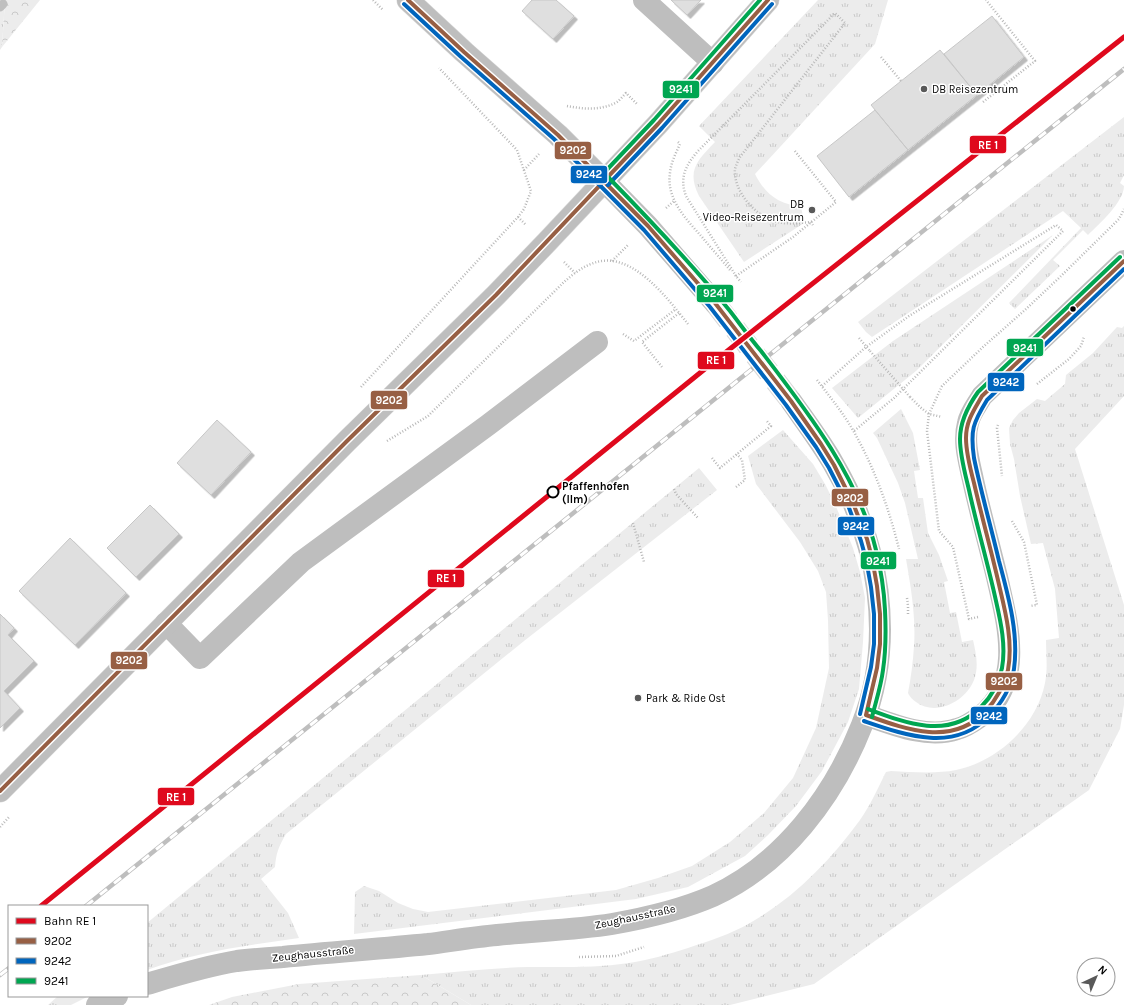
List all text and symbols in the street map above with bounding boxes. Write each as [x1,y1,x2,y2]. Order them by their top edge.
line badge: 9241 [662,80,700,99]
text: 9241 [669,83,693,96]
place label: DB Reisezentrum [932,83,1018,96]
marker: DB Reisezentrum [919,84,929,94]
line badge: RE 1 [969,135,1007,154]
text: RE 1 [978,139,998,152]
line badge: 9202 [554,141,592,160]
text: 9202 [560,144,587,157]
line badge: 9242 [570,165,608,184]
text: 9242 [576,168,603,181]
place label: DB Video-Reisezentrum [703,198,804,224]
marker: DB Video-Reisezentrum [807,205,817,215]
line badge: 9241 [696,284,734,303]
text: 9241 [703,287,727,300]
unlabelled marker [1068,304,1078,314]
line badge: 9241 [1006,338,1044,357]
text: 9241 [1013,342,1037,355]
line badge: RE 1 [697,351,735,370]
text: RE 1 [706,354,726,367]
line badge: 9242 [987,372,1025,392]
text: 9242 [993,376,1020,389]
line badge: 9202 [370,390,408,410]
text: 9202 [376,394,403,407]
place label: Pfaffenhofen (Ilm) [562,480,629,506]
marker: Pfaffenhofen (Ilm) [546,485,560,499]
line badge: 9202 [831,488,869,507]
text: 9202 [837,492,864,505]
line badge: 9242 [837,516,875,536]
text: 9242 [843,520,870,533]
line badge: 9241 [860,551,897,570]
text: 9241 [866,555,890,568]
line badge: RE 1 [427,569,465,588]
text: RE 1 [436,572,456,585]
line badge: 9202 [110,651,148,670]
text: 9202 [116,654,143,667]
line badge: 9202 [985,672,1023,691]
text: 9202 [991,675,1018,688]
place label: Park & Ride Ost [646,692,725,705]
marker: Park & Ride Ost [633,693,643,703]
line badge: 9242 [970,706,1008,725]
text: 9242 [976,710,1003,723]
line badge: RE 1 [157,787,195,806]
text: RE 1 [166,791,186,804]
street label: Zeughausstraße [593,902,677,932]
legend [8,905,148,997]
text: Bahn RE 1 [44,914,96,928]
text: 9202 [44,934,72,948]
street label: Zeughausstraße [271,943,355,965]
text: 9242 [44,954,72,968]
north arrow [1076,957,1116,997]
text: N [1095,963,1110,978]
text: 9241 [44,974,69,988]

